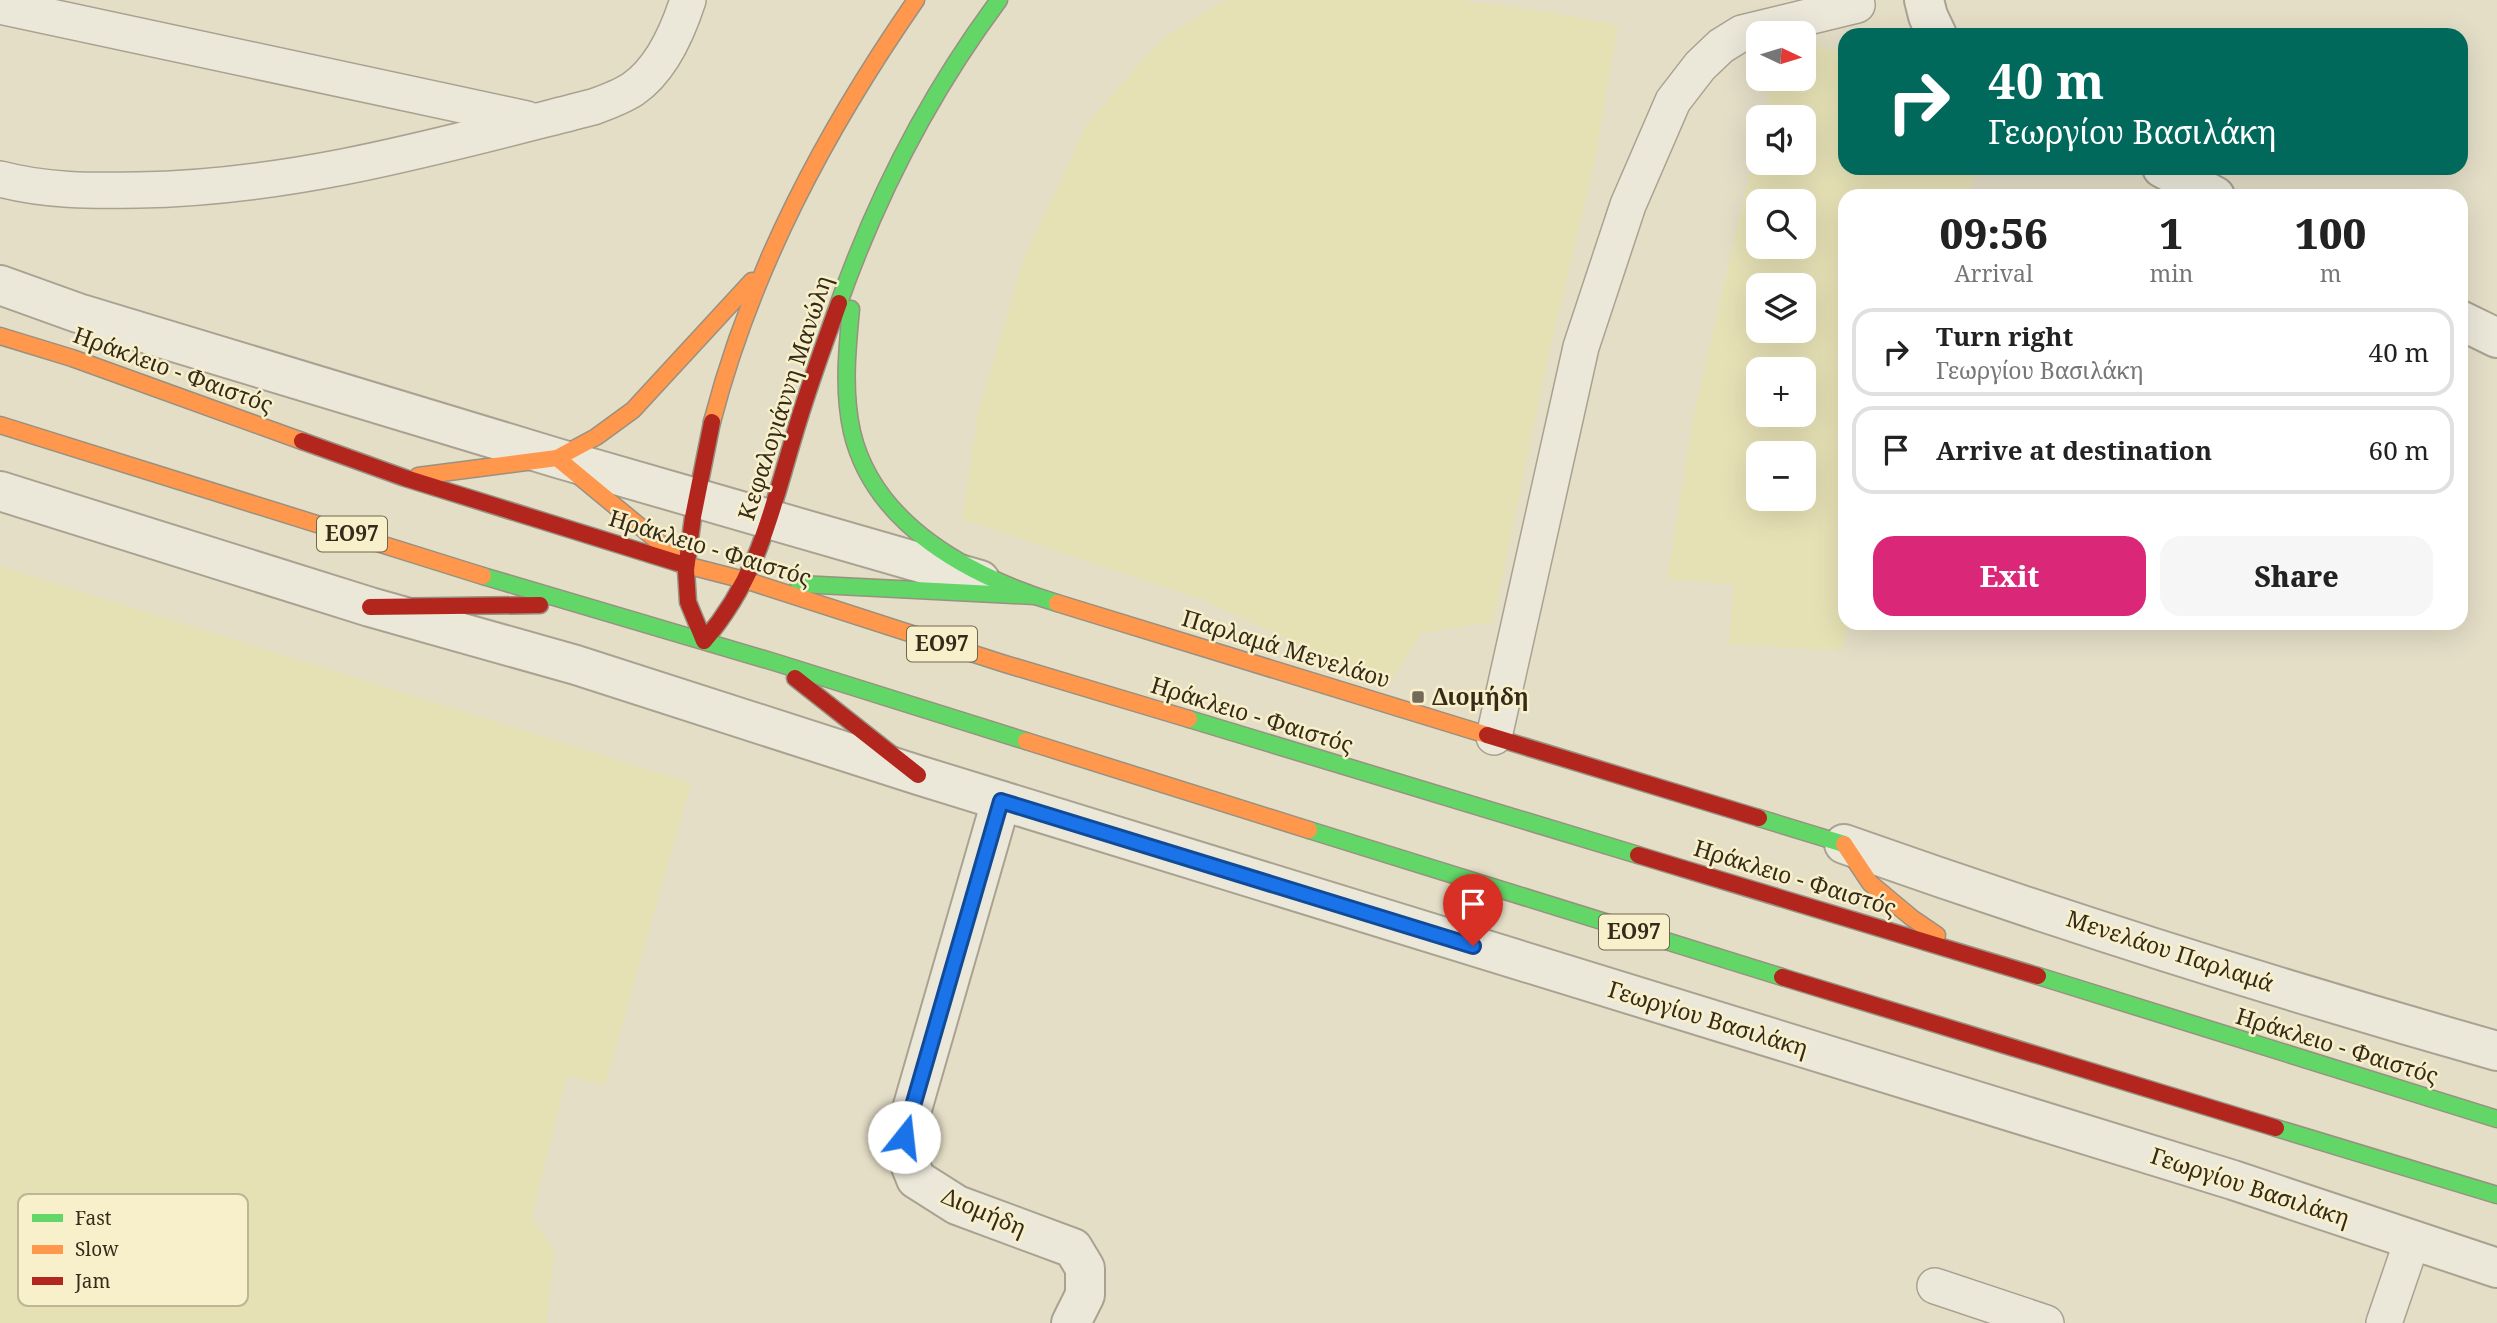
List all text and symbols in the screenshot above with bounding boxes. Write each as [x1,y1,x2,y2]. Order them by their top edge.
north arrow [1746,21,1816,91]
map controls [1746,21,1816,511]
text: 40 m [1988,47,2104,113]
icon: right [1873,56,1964,147]
button: sound [1746,105,1816,175]
text: Γεωργίου Βασιλάκη [1988,110,2276,153]
button: search [1746,189,1816,259]
text: 09:56 [1940,204,2048,261]
text: 1 [2160,204,2183,261]
text: 100 [2295,204,2366,261]
text: Arrival [1954,257,2033,289]
text: min [2149,257,2193,289]
text: m [2320,257,2342,289]
street label: Κεφαλογιάννη Μανώλη [729,271,839,524]
button: layers [1746,273,1816,343]
street label: Ηράκλειο - Φαιστός [69,318,278,420]
text: Turn right [1936,318,2073,354]
icon: right [1877,333,1915,371]
text: 40 m [2369,334,2429,370]
text: Γεωργίου Βασιλάκη [1936,354,2143,386]
button: + [1746,357,1816,427]
icon: arrive [1877,431,1915,469]
text: Arrive at destination [1936,432,2212,468]
text: 60 m [2369,432,2429,468]
button: − [1746,441,1816,511]
street label: Ηράκλειο - Φαιστός [605,501,815,593]
road number: ΕΟ97 [317,516,387,552]
button: Exit [1873,536,2146,616]
button: Share [2160,536,2433,616]
street label: Παρλαμά Μενελάου [1178,601,1394,695]
road number: ΕΟ97 [907,626,977,662]
street label: Ηράκλειο - Φαιστός [1147,668,1357,760]
place label: Διομήδη [1432,680,1528,712]
marker: Διομήδη [1410,689,1426,705]
street label: Ηράκλειο - Φαιστός [1690,831,1900,923]
pin [1443,874,1503,946]
icon: arrive [1454,885,1492,923]
street label: Μενελάου Παρλαμά [2063,901,2278,999]
road number: ΕΟ97 [1599,914,1669,950]
street label: Γεωργίου Βασιλάκη [1604,972,1812,1064]
street label: Ηράκλειο - Φαιστός [2232,999,2442,1091]
position arrow [867,1100,941,1174]
street label: Γεωργίου Βασιλάκη [2147,1139,2354,1233]
street label: Διομήδη [937,1179,1031,1243]
legend [18,1194,248,1306]
text: Fast [75,1205,112,1231]
text: Slow [75,1236,119,1262]
text: Jam [74,1268,110,1294]

